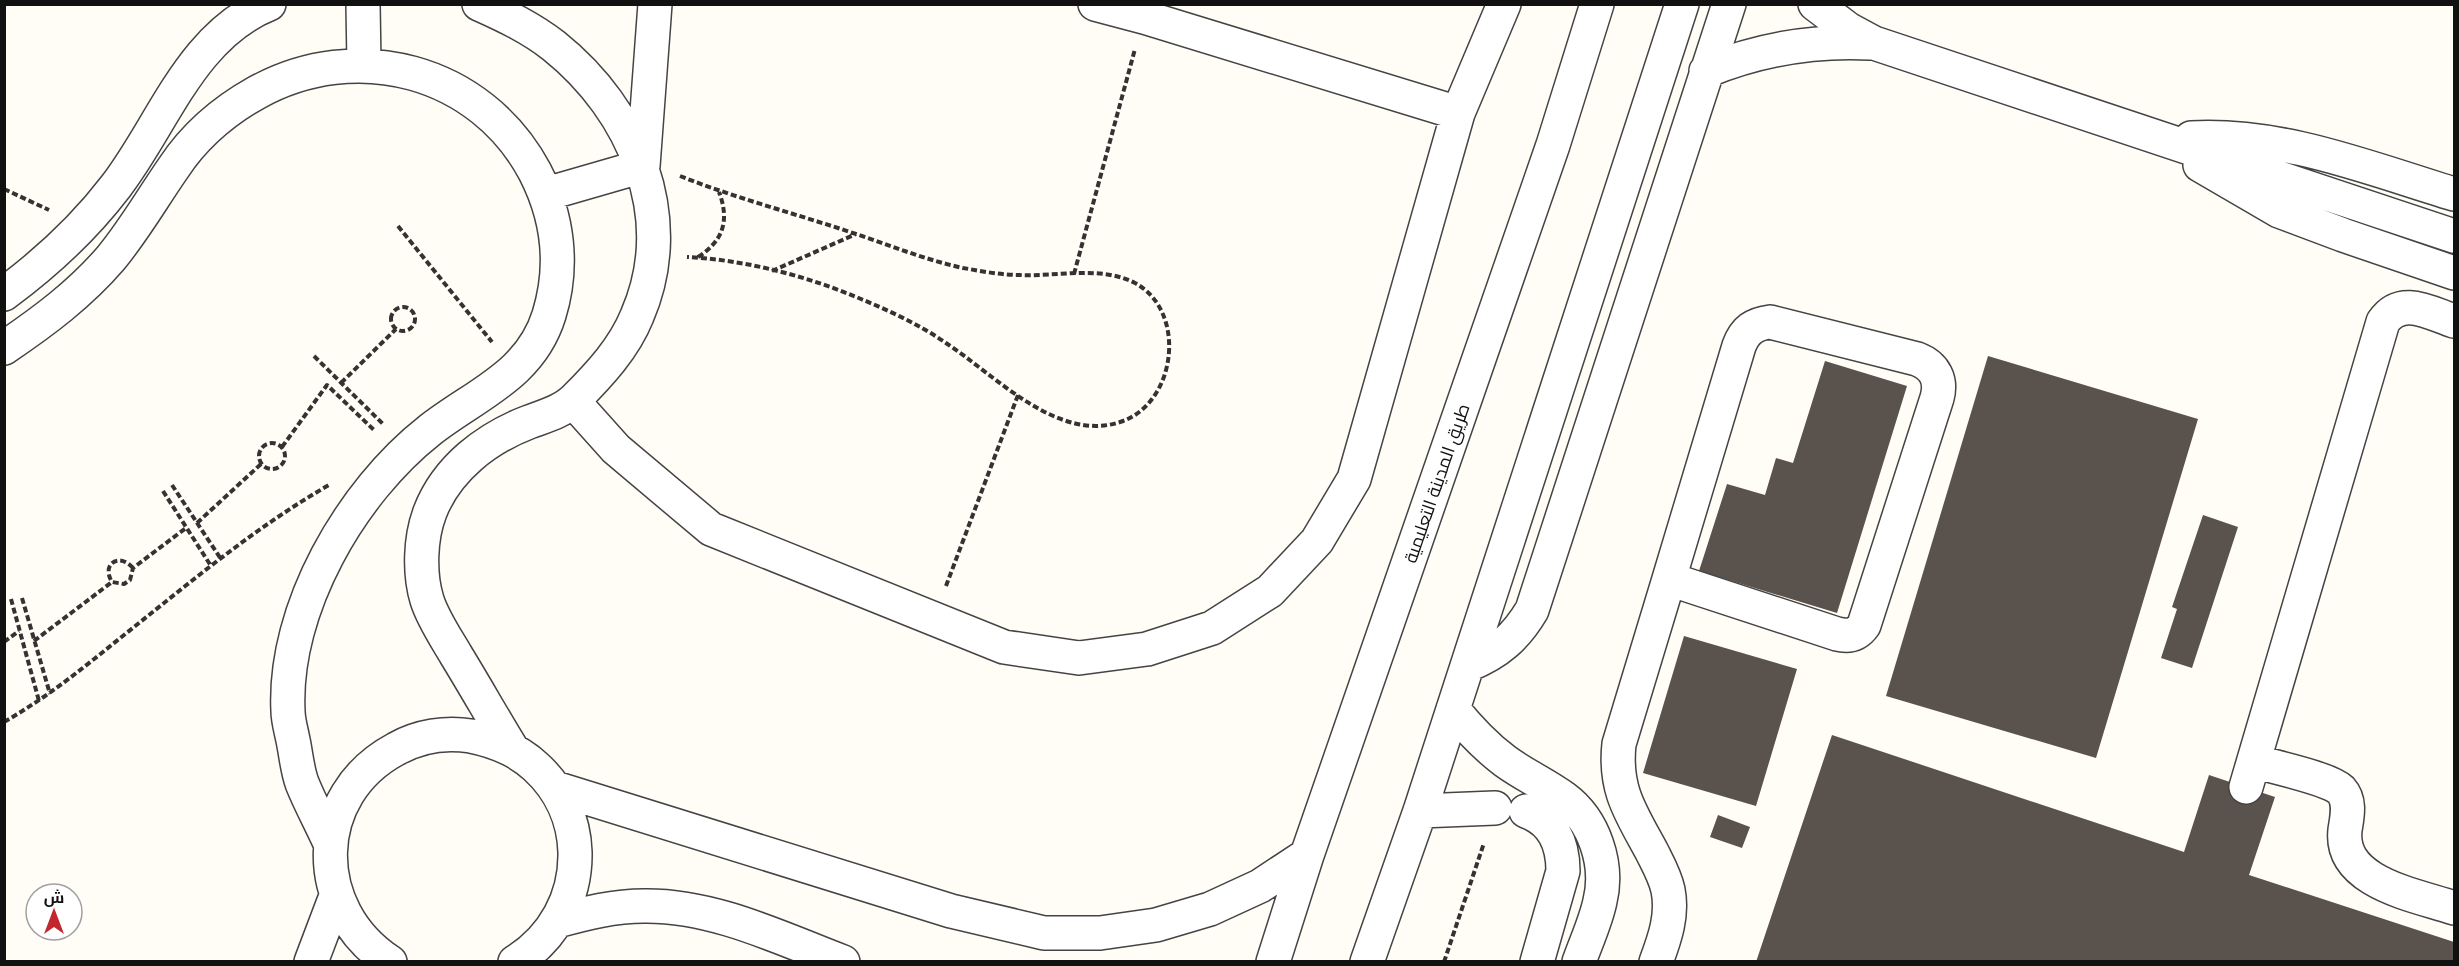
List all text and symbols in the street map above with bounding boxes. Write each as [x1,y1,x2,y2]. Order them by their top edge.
street label: طريق المدينة التعليمية [1397,400,1476,566]
north arrow [24,882,84,942]
text: ش [44,886,64,908]

